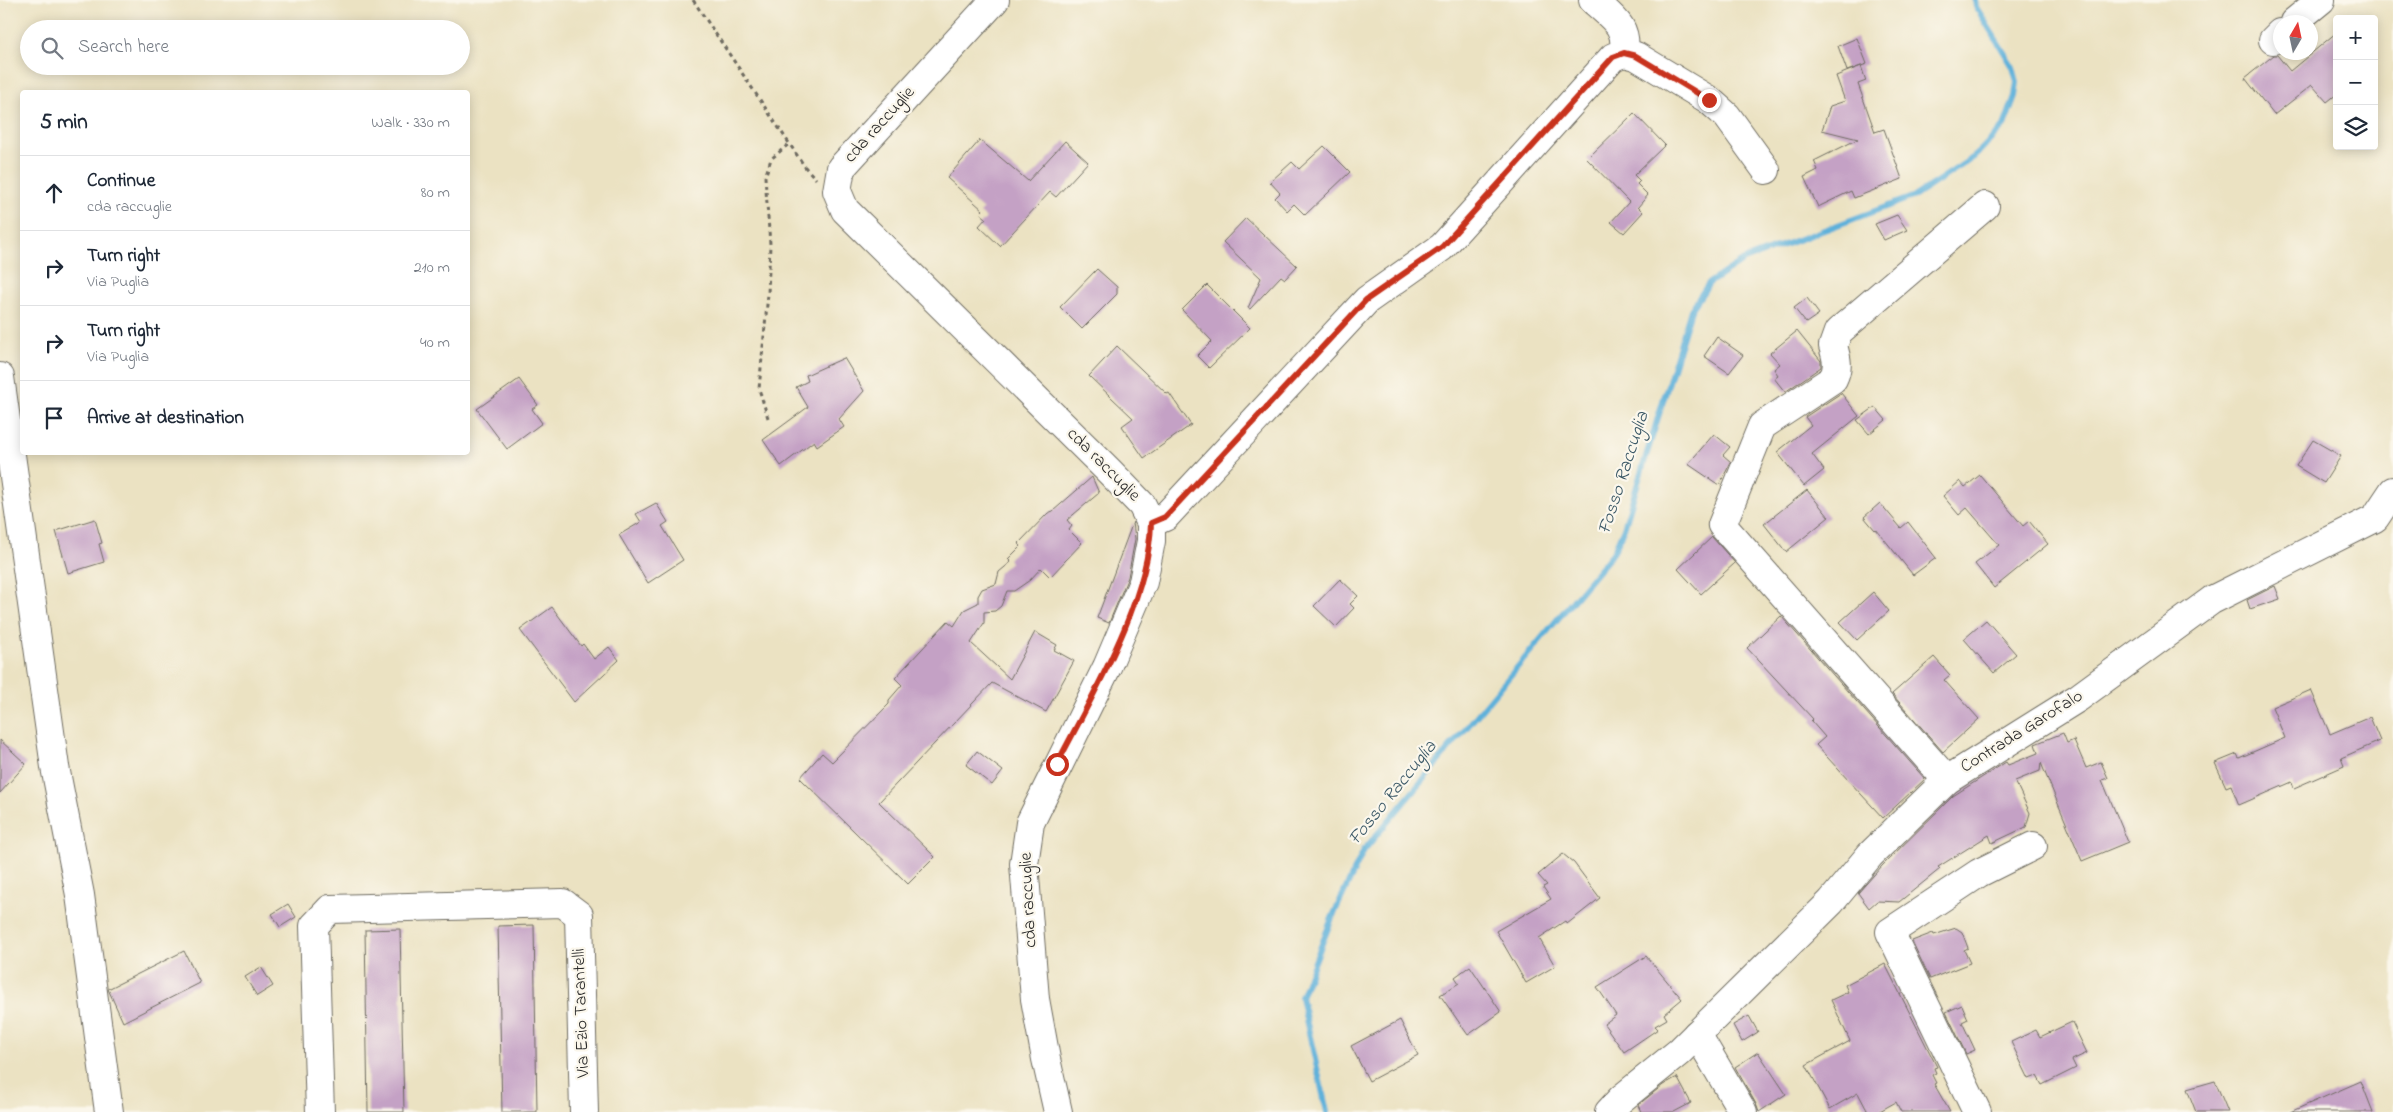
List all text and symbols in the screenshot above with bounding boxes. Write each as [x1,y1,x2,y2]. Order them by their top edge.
north arrow [2273,15,2318,60]
map controls [2333,15,2378,150]
button: + [2333,15,2378,60]
search box [20,20,470,75]
icon: search [38,34,66,62]
text: Search here [78,34,169,61]
button: − [2333,60,2378,105]
street label: cda raccuglie [838,80,923,170]
route end [1698,89,1721,112]
button: layers [2333,105,2378,150]
text: 5 min [40,108,88,138]
text: Walk · 330 m [371,111,450,135]
text: Continue [87,168,155,195]
icon: ahead [40,179,68,207]
text: 80 m [421,181,450,205]
text: cda raccuglie [87,195,172,219]
text: Turn right [87,243,160,270]
icon: right [40,254,68,282]
text: 210 m [414,256,450,280]
text: Via Puglia [87,270,149,294]
text: Turn right [87,318,160,345]
icon: right [40,329,68,357]
text: 40 m [420,331,450,355]
text: Via Puglia [87,345,149,369]
icon: arrive [40,404,68,432]
text: Arrive at destination [87,405,244,432]
water label: Fosso Raccuglia [1591,407,1658,538]
street label: cda raccuglie [1059,422,1147,509]
street label: Contrada Garofalo [1956,684,2088,780]
water label: Fosso Raccuglia [1342,734,1445,852]
route start [1046,753,1069,776]
street label: cda raccuglie [1013,851,1045,948]
street label: Via Ezio Tarantelli [567,948,597,1079]

